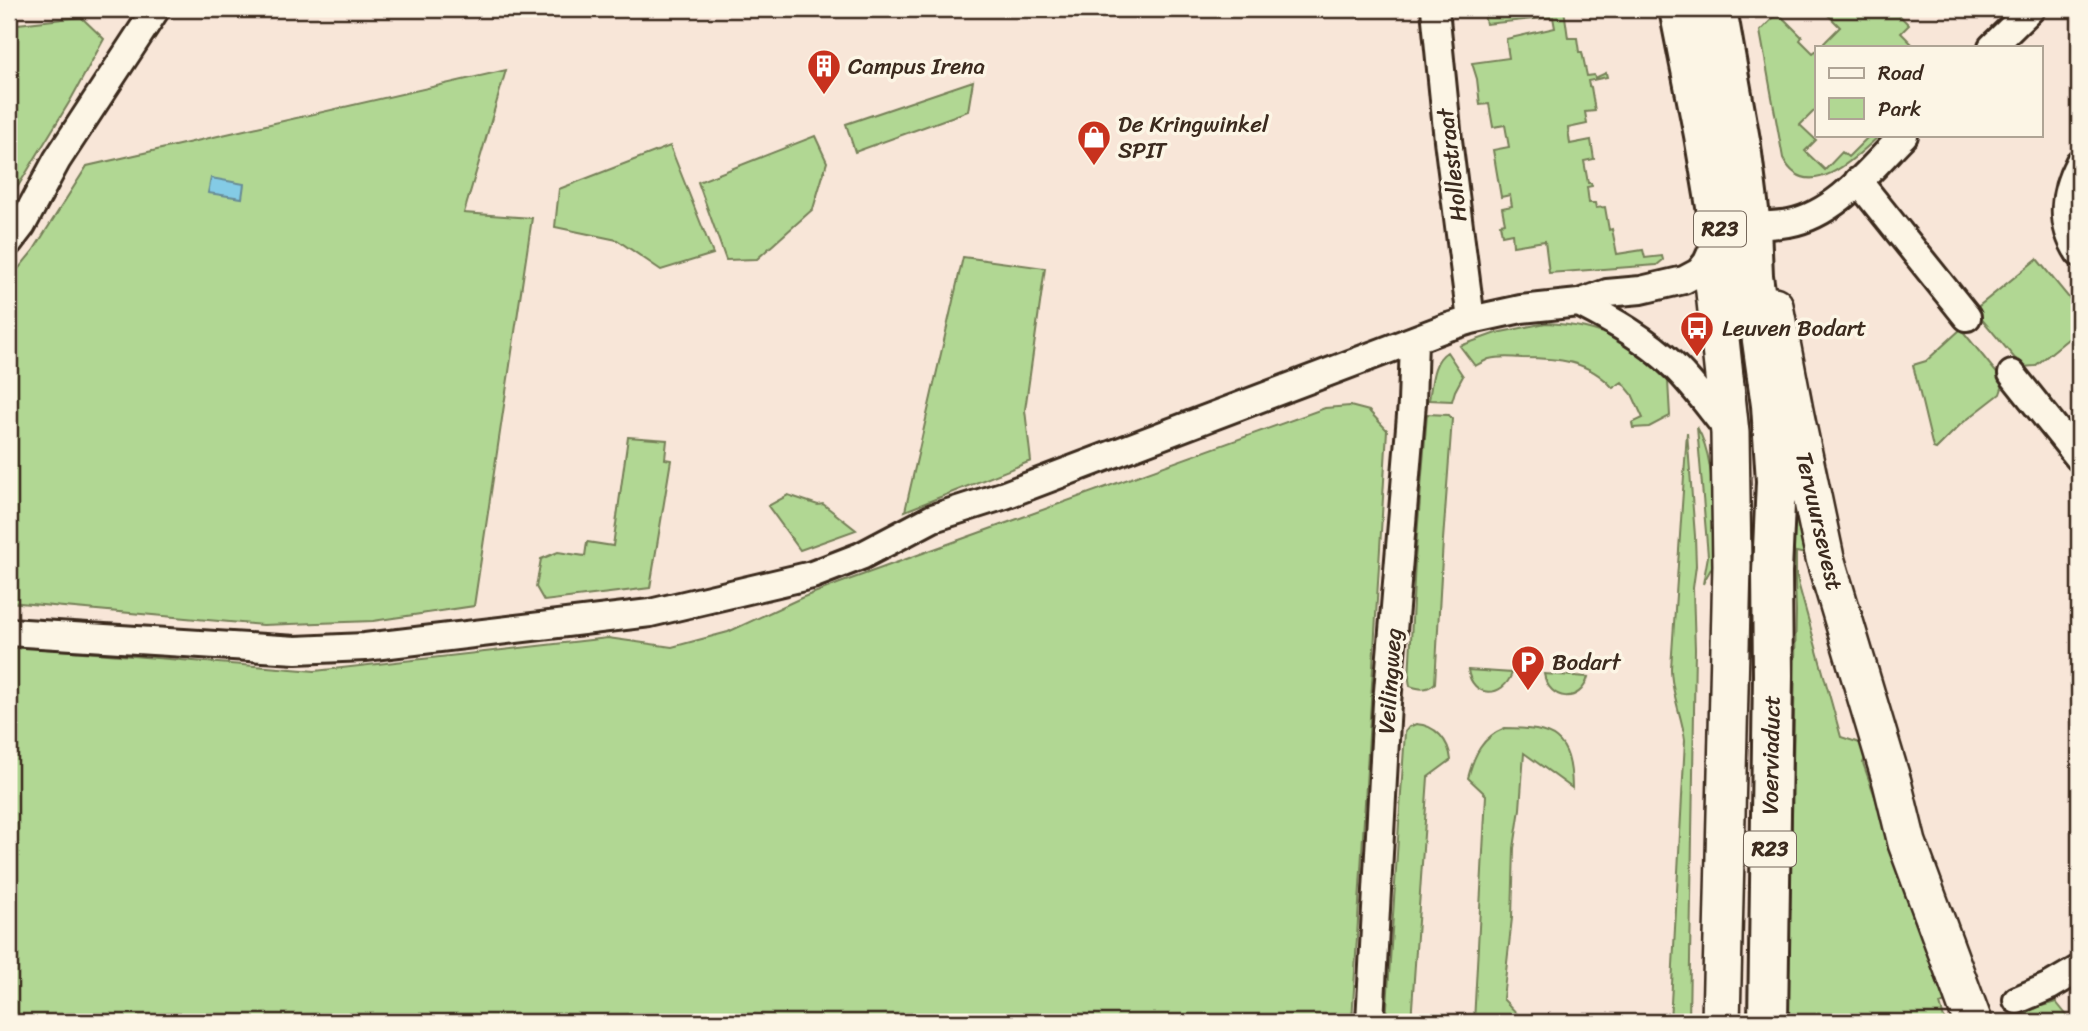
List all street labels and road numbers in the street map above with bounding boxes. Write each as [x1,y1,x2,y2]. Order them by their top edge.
street label: Hollestraat [1424,104,1479,224]
road number: R23 [1694,212,1746,246]
street label: Tervuursevest [1783,448,1855,594]
street label: Veilingweg [1366,626,1414,735]
street label: Voerviaduct [1749,695,1793,815]
road number: R23 [1744,832,1796,866]

